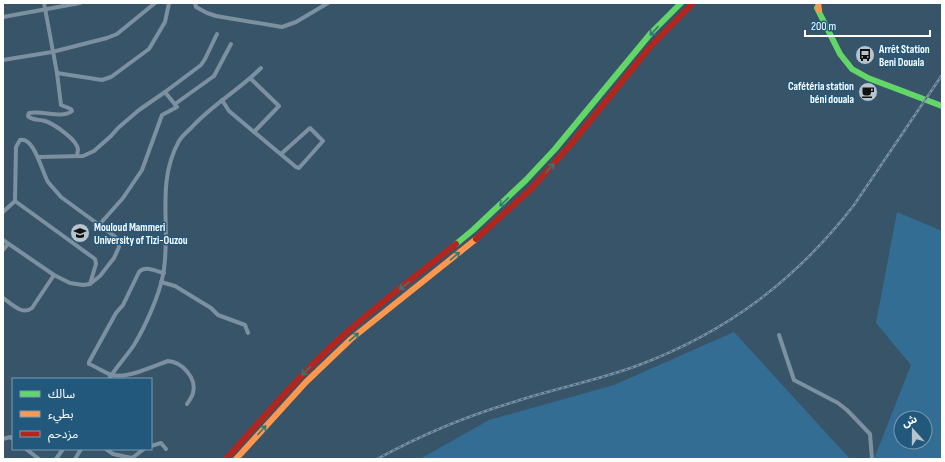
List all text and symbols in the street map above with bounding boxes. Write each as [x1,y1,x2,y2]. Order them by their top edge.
scale bar [805,12,930,38]
text: 200 m [811,19,837,34]
one-way arrow [649,26,658,36]
place label: Arrêt Station Beni Douala [878,43,930,69]
bus stop icon: Arrêt Station Beni Douala [854,44,876,66]
place label: Cafétéria station béni douala [788,80,854,106]
cafe icon: Cafétéria station béni douala [857,81,879,103]
one-way arrow [545,163,554,173]
one-way arrow [499,197,509,206]
place label: Mouloud Mammeri University of Tizi-Ouzou [94,221,188,247]
school or university icon: Mouloud Mammeri University of Tizi-Ouzou [69,222,91,244]
one-way arrow [450,251,460,261]
one-way arrow [398,281,409,290]
one-way arrow [348,333,359,342]
one-way arrow [301,366,311,376]
legend [12,378,152,450]
text: سالك [48,387,75,402]
text: بطيء [48,407,74,424]
north arrow [893,410,933,450]
text: ش [900,412,919,430]
one-way arrow [258,425,267,435]
text: مزدحم [48,427,78,443]

